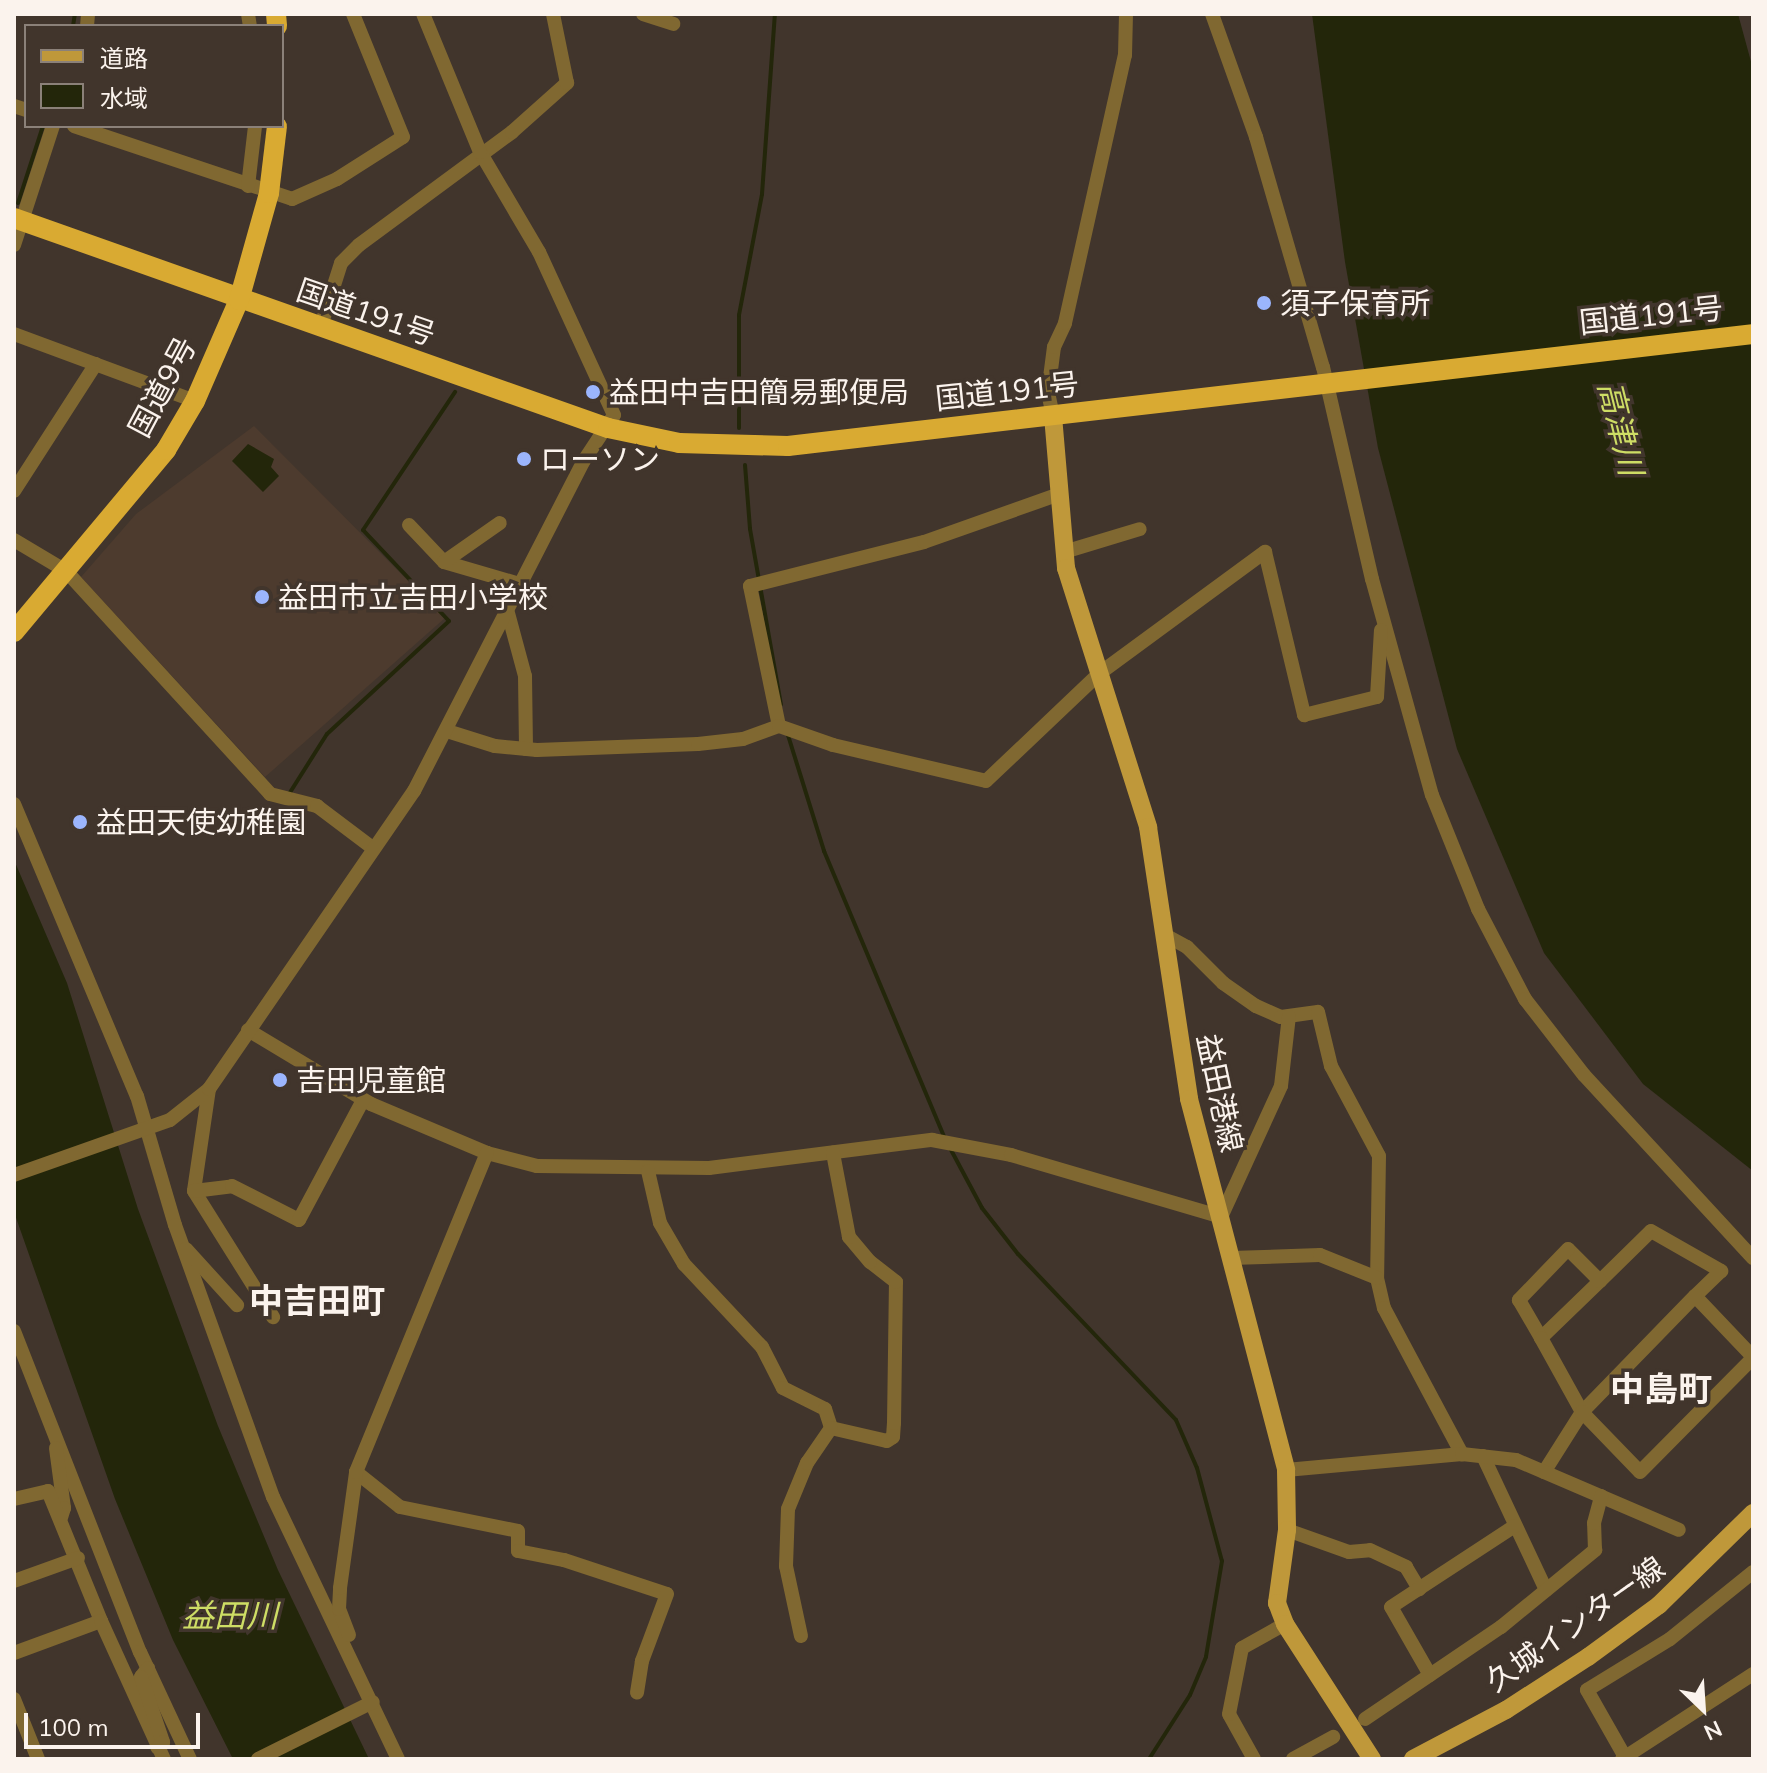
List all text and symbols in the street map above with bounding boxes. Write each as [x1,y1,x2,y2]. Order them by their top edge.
legend [24,24,284,128]
text: 道路 [100,43,148,73]
text: 水域 [100,83,148,113]
street label: 国道191号 [292,272,440,352]
place label: 須子保育所 [1280,285,1430,321]
street label: 国道191号 [1578,290,1724,340]
marker: 須子保育所 [1255,294,1273,312]
street label: 国道9号 [121,331,203,443]
street label: 国道191号 [934,366,1080,416]
place label: 益田中吉田簡易郵便局 [609,374,909,410]
water label: 高津川 [1591,377,1651,479]
marker: 益田中吉田簡易郵便局 [584,383,602,401]
place label: ローソン [540,441,660,477]
marker: ローソン [515,450,533,468]
place label: 益田市立吉田小学校 [278,579,548,615]
marker: 益田市立吉田小学校 [253,588,271,606]
place label: 益田天使幼稚園 [96,804,306,840]
marker: 益田天使幼稚園 [71,813,89,831]
street label: 益田港線 [1190,1031,1250,1155]
place label: 吉田児童館 [296,1062,446,1098]
marker: 吉田児童館 [271,1071,289,1089]
district label: 中吉田町 [249,1281,385,1321]
district label: 中島町 [1610,1369,1712,1409]
street label: 久城インター線 [1479,1549,1671,1699]
water label: 益田川 [182,1596,278,1634]
north arrow [1663,1669,1743,1749]
scale bar [28,1697,204,1747]
text: 100 m [38,1712,109,1742]
text: N [1700,1715,1727,1747]

